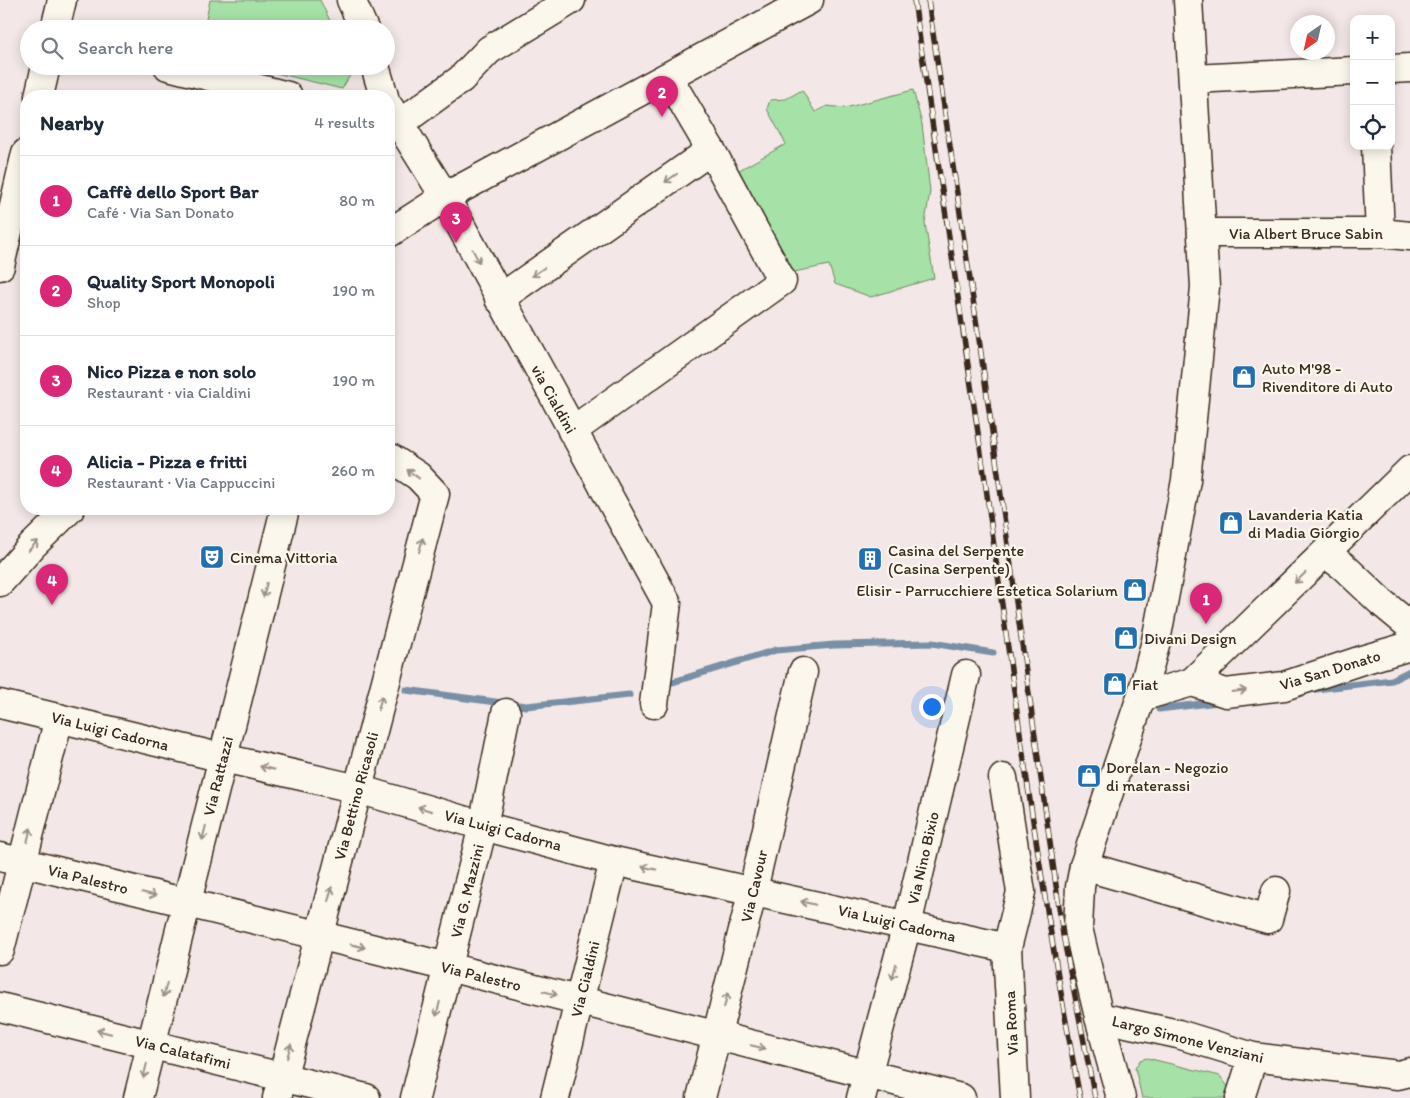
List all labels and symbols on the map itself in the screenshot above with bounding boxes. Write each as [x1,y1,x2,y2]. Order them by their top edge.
north arrow [1290,15,1335,60]
pin: 2 [646,76,678,117]
one-way arrow [664,173,678,183]
pin: 3 [440,202,472,243]
street label: Via Albert Bruce Sabin [1229,224,1383,243]
one-way arrow [472,248,481,263]
one-way arrow [531,267,545,277]
place label: Auto M'98 - Rivenditore di Auto [1262,359,1393,396]
street label: via Cialdini [527,361,581,437]
shop icon: Auto M'98 - Rivenditore di Auto [1231,364,1257,390]
one-way arrow [406,469,420,479]
place label: Lavanderia Katia di Madia Giorgio [1248,505,1363,542]
shop icon: Lavanderia Katia di Madia Giorgio [1218,510,1244,536]
one-way arrow [417,538,427,554]
one-way arrow [27,540,39,553]
place label: Casina del Serpente (Casina Serpente) [888,541,1024,578]
theatre icon: Cinema Vittoria [199,544,225,570]
building icon: Casina del Serpente (Casina Serpente) [857,546,883,572]
place label: Cinema Vittoria [230,548,338,567]
pin: 4 [36,564,68,605]
one-way arrow [1294,572,1307,584]
shop icon: Elisir - Parrucchiere Estetica Solarium [1122,577,1148,603]
place label: Elisir - Parrucchiere Estetica Solarium [856,581,1119,600]
one-way arrow [259,582,269,598]
pin: 1 [1190,583,1222,624]
shop icon: Divani Design [1113,625,1139,651]
place label: Divani Design [1144,629,1237,648]
street label: Via San Donato [1277,646,1383,694]
shop icon: Fiat [1102,671,1128,697]
place label: Fiat [1132,675,1158,694]
one-way arrow [1231,686,1247,696]
your location [919,694,945,720]
one-way arrow [376,695,386,711]
street label: Via Luigi Cadorna [49,707,171,755]
street label: Via Bettino Ricasoli [330,730,382,862]
street label: Via Rattazzi [199,734,237,818]
place label: Dorelan - Negozio di materassi [1106,758,1229,795]
one-way arrow [260,763,276,772]
shop icon: Dorelan - Negozio di materassi [1076,763,1102,789]
one-way arrow [417,803,433,813]
street label: Via Luigi Cadorna [442,805,564,855]
street label: Via Nino Bixio [903,810,943,906]
one-way arrow [199,824,208,840]
one-way arrow [25,827,34,843]
street label: Via G. Mazzini [446,842,488,940]
street label: Via Cavour [736,848,772,924]
street label: Via Palestro [46,860,130,898]
one-way arrow [642,863,658,872]
one-way arrow [326,886,336,902]
one-way arrow [141,890,157,899]
one-way arrow [801,898,817,907]
street label: Via Luigi Cadorna [836,900,958,946]
street label: Via Cialdini [566,939,604,1019]
one-way arrow [349,942,365,951]
street label: Via Palestro [439,957,523,995]
one-way arrow [889,963,899,979]
one-way arrow [160,982,169,998]
one-way arrow [541,989,557,999]
street label: Via Roma [1000,989,1022,1056]
one-way arrow [722,992,731,1008]
one-way arrow [433,1001,442,1017]
street label: Largo Simone Venziani [1110,1011,1266,1067]
one-way arrow [97,1027,113,1036]
street label: Via Calatafimi [133,1031,233,1073]
one-way arrow [285,1043,294,1059]
one-way arrow [749,1043,765,1052]
one-way arrow [140,1062,149,1078]

